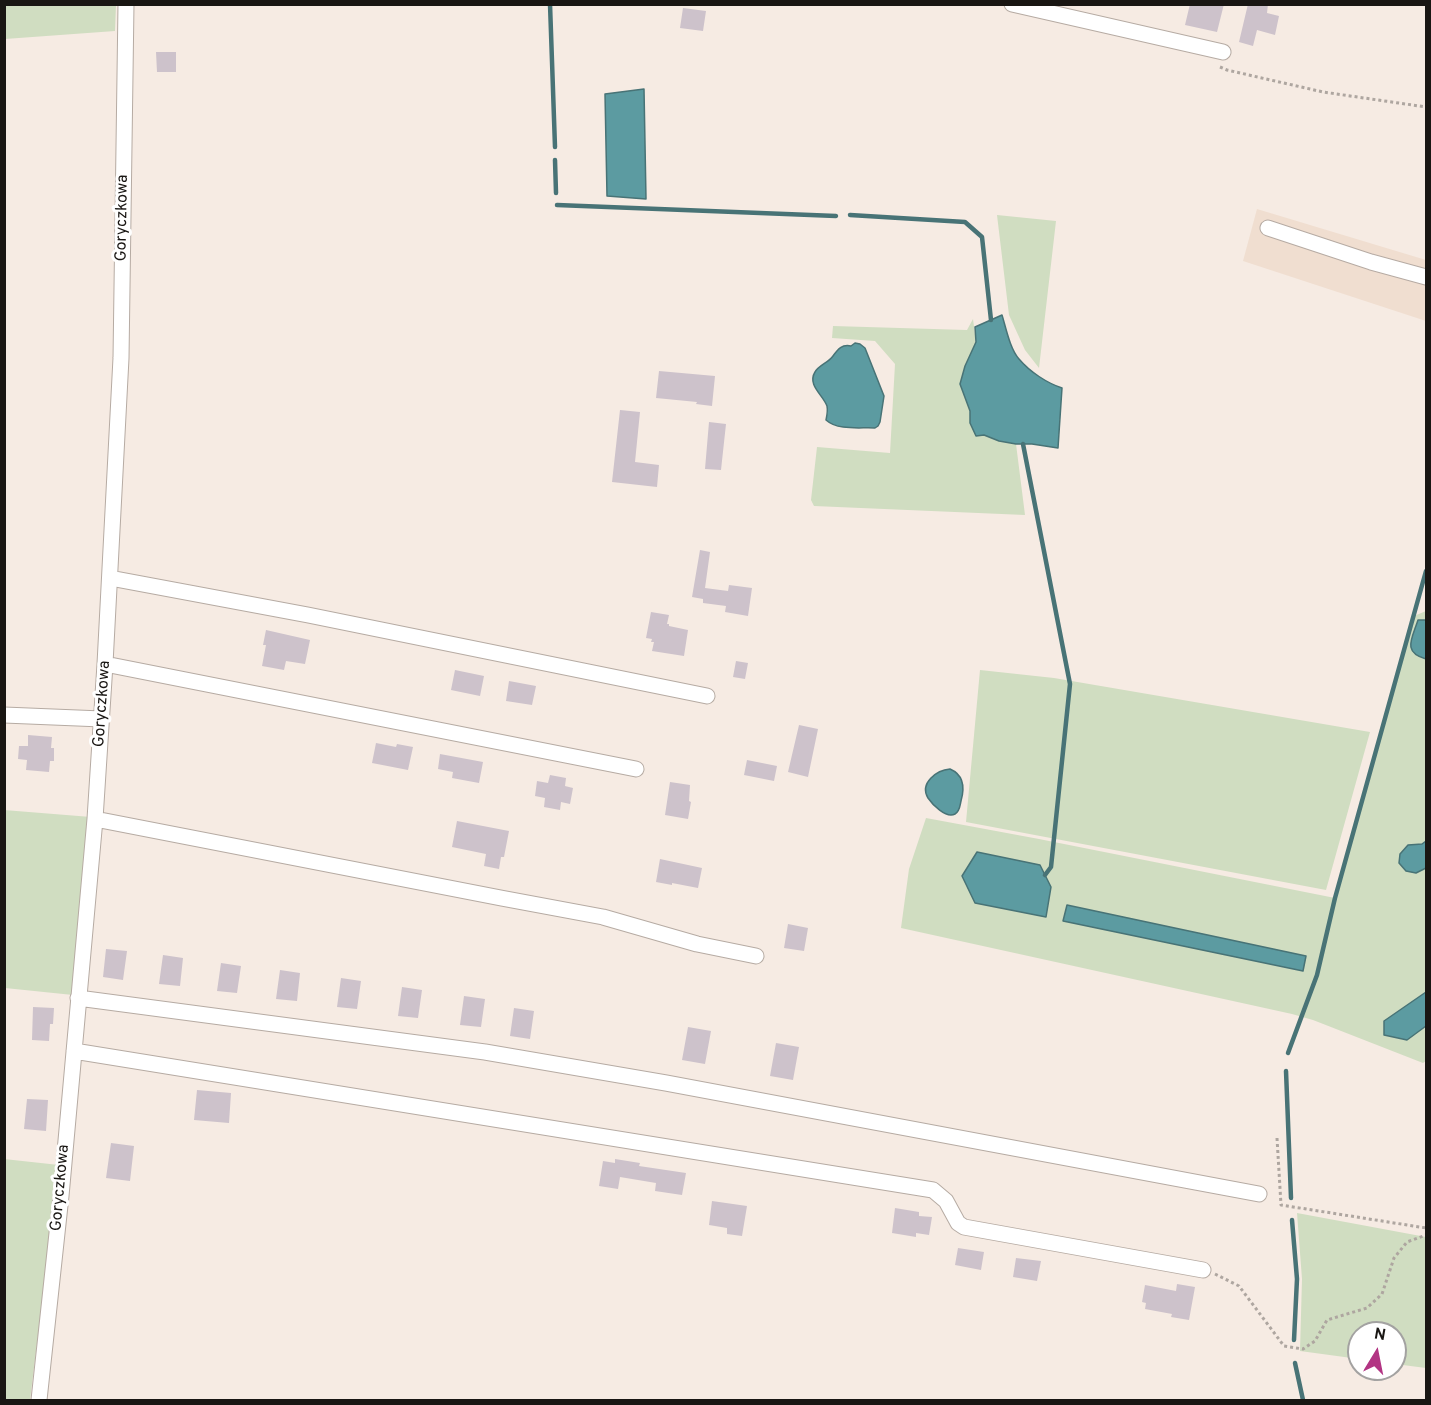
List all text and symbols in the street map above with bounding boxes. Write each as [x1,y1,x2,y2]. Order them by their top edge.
street label: Goryczkowa [113,174,133,262]
street label: Goryczkowa [90,660,116,748]
street label: Goryczkowa [48,1144,74,1232]
north arrow [1347,1321,1407,1381]
text: N [1372,1324,1387,1346]

